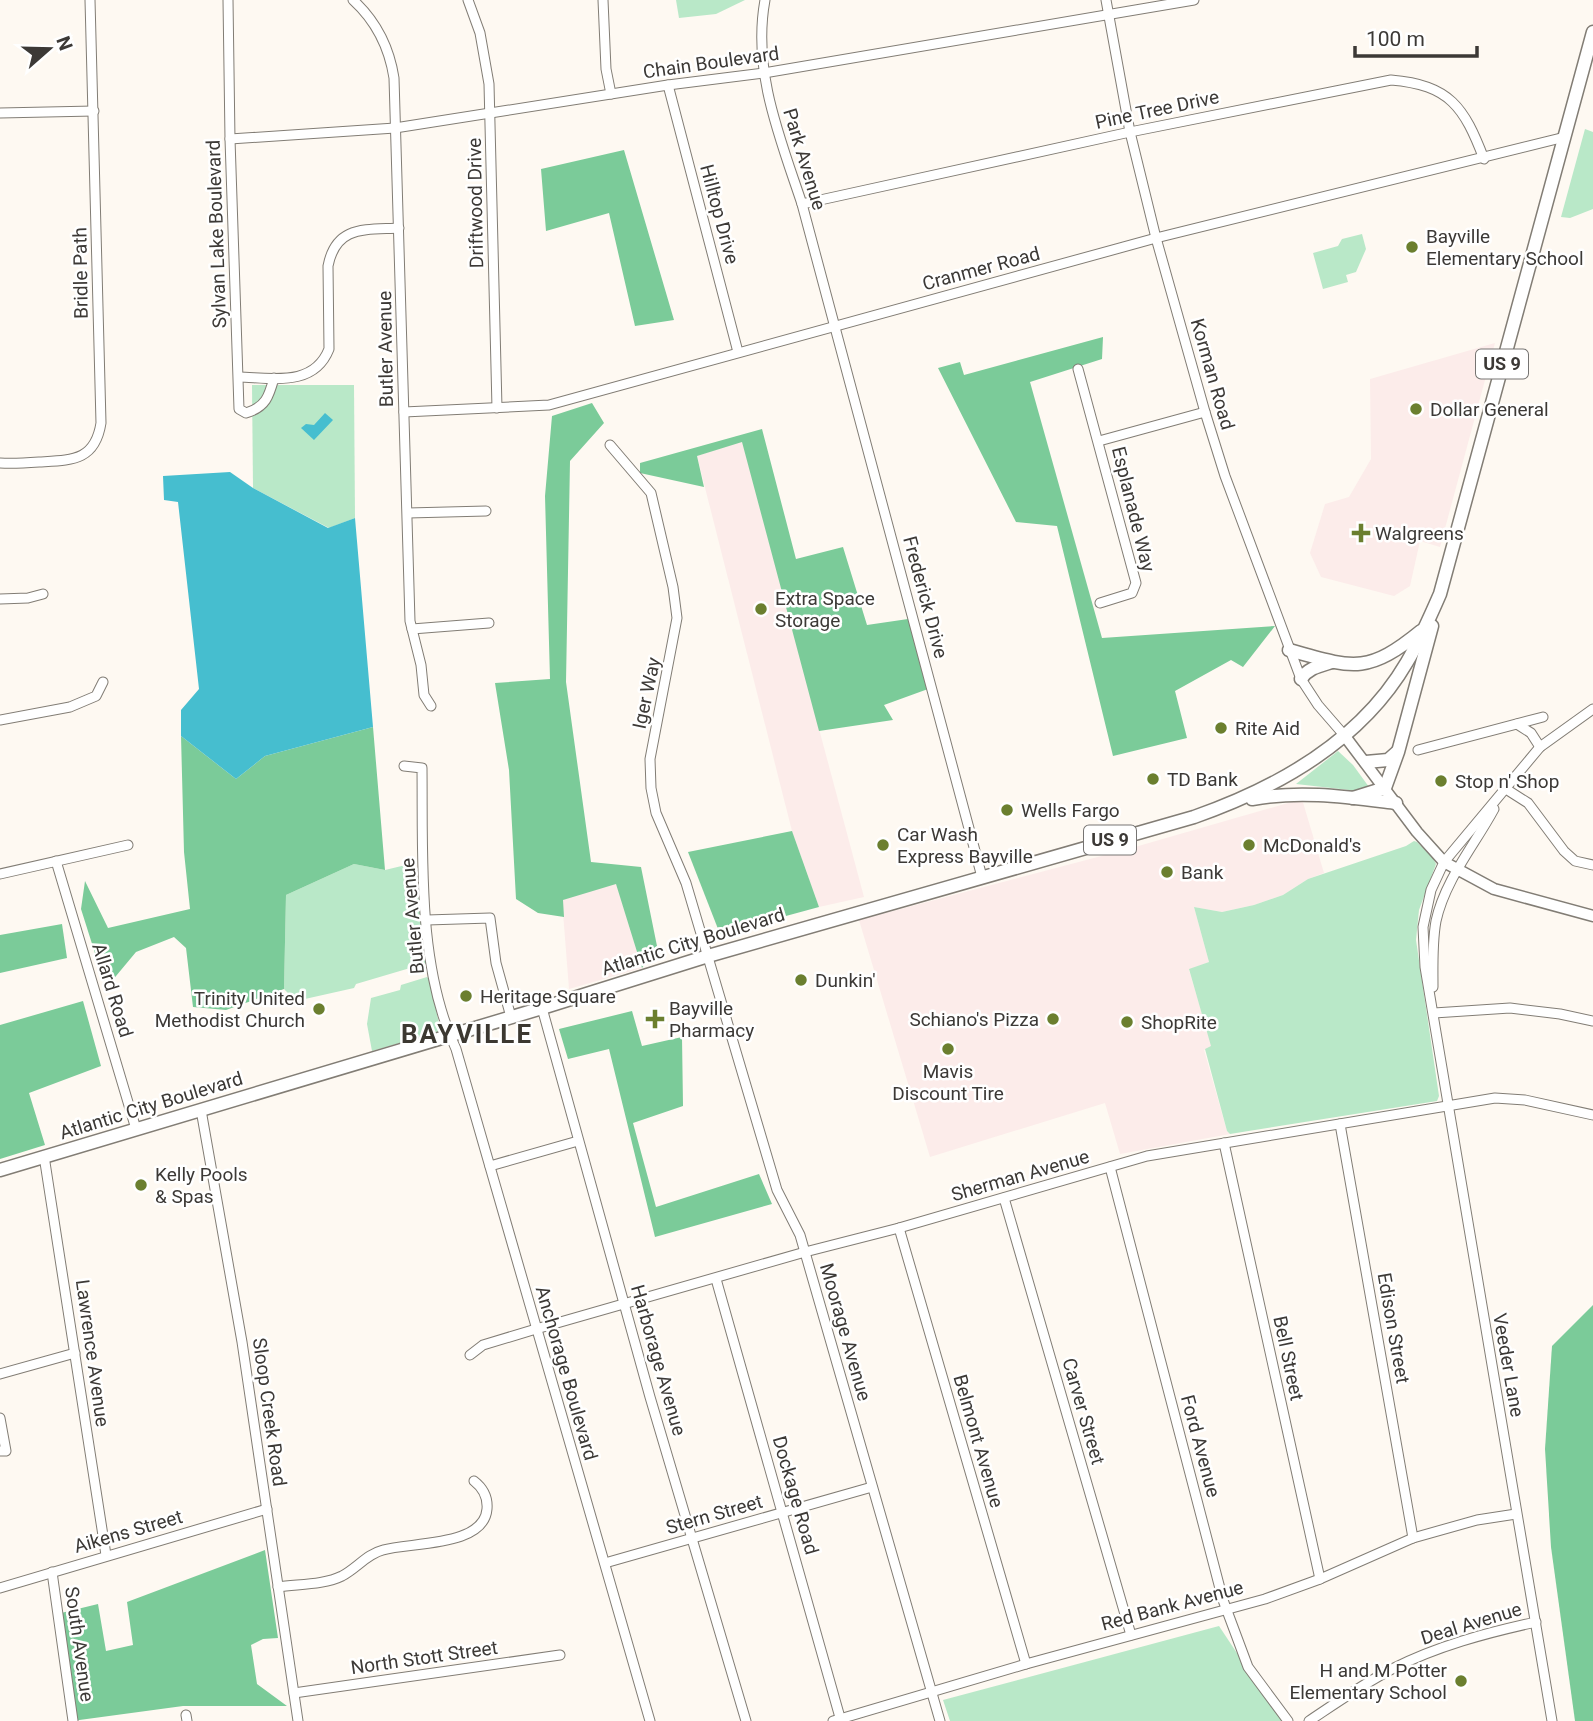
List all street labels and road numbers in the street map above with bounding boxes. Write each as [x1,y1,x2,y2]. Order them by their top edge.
street label: Chain Boulevard [642,42,781,83]
street label: Pine Tree Drive [1093,85,1221,134]
street label: Park Avenue [778,106,831,213]
street label: Driftwood Drive [463,138,488,268]
street label: Sylvan Lake Boulevard [202,139,231,329]
street label: Hilltop Drive [695,162,744,267]
street label: Bridle Path [68,227,93,319]
street label: Cranmer Road [920,242,1042,295]
street label: Butler Avenue [373,291,398,407]
street label: Korman Road [1186,316,1239,432]
road number: US 9 [1476,350,1528,378]
street label: Esplanade Way [1107,444,1160,574]
street label: Frederick Drive [898,534,953,661]
street label: Iger Way [628,655,665,731]
road number: US 9 [1084,826,1136,854]
street label: Butler Avenue [396,857,429,975]
street label: Atlantic City Boulevard [599,903,788,980]
street label: Allard Road [87,940,138,1040]
street label: Atlantic City Boulevard [57,1067,246,1144]
street label: Sherman Avenue [948,1145,1092,1206]
street label: Moorage Avenue [815,1261,876,1404]
street label: Edison Street [1372,1271,1415,1385]
street label: Lawrence Avenue [71,1278,114,1428]
street label: Harborage Avenue [626,1282,691,1438]
street label: Anchorage Boulevard [531,1283,602,1463]
street label: Veeder Lane [1488,1311,1529,1419]
street label: Bell Street [1268,1314,1309,1403]
street label: Sloop Creek Road [248,1336,291,1488]
street label: Carver Street [1057,1355,1110,1467]
street label: Belmont Avenue [949,1372,1009,1510]
street label: Ford Avenue [1176,1392,1225,1500]
street label: Dockage Road [768,1433,823,1557]
street label: Stern Street [663,1490,765,1539]
street label: Aikens Street [71,1505,185,1558]
street label: Red Bank Avenue [1098,1575,1246,1636]
street label: South Avenue [60,1585,99,1703]
street label: Deal Avenue [1418,1597,1524,1650]
street label: North Stott Street [349,1636,499,1679]

